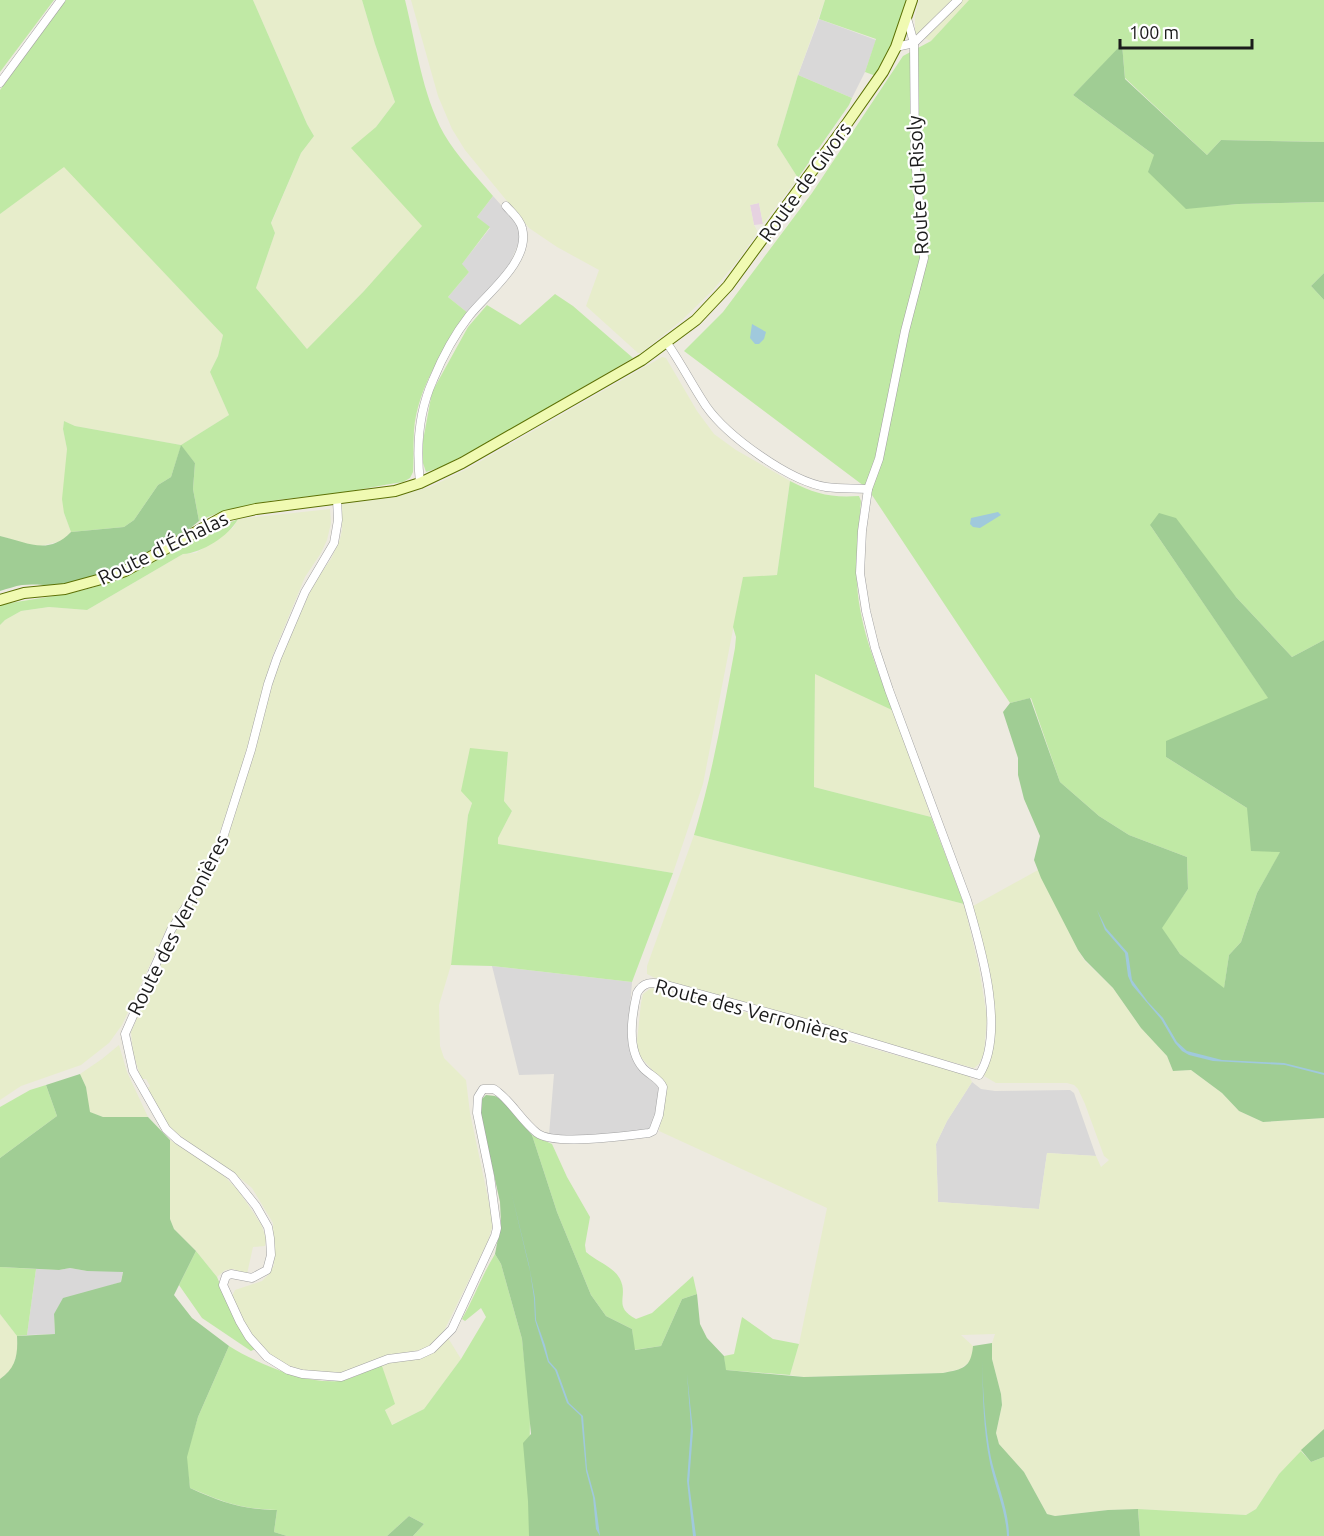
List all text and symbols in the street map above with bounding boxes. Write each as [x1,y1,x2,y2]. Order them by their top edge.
scale bar [1120,12,1252,50]
text: 100 m [1129,22,1179,42]
street label: Route du Risoly [902,115,933,255]
street label: Route de Givors [754,117,856,246]
street label: Route d'Échalas [94,506,232,589]
street label: Route des Verronières [122,831,233,1019]
street label: Route des Verronières [653,974,851,1047]

